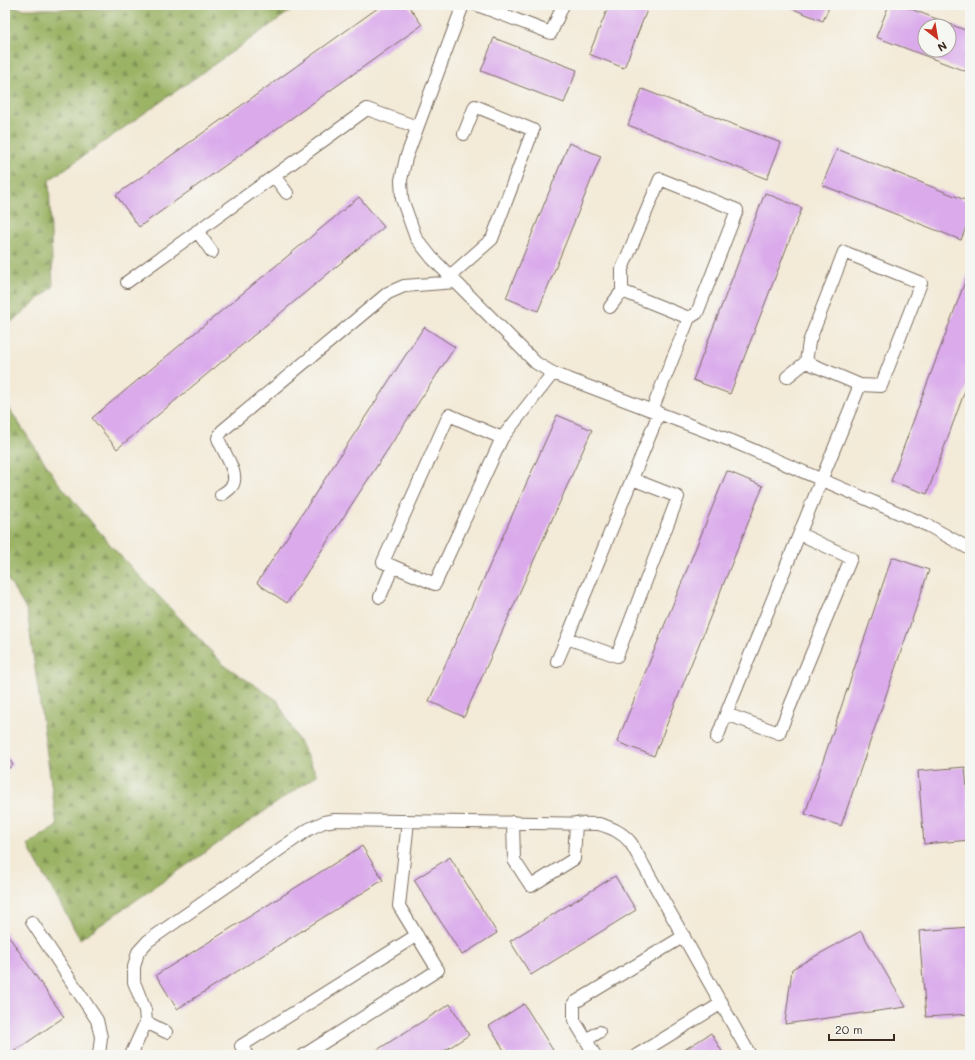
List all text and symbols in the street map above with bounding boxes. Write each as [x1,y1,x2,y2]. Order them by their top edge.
north arrow [917,18,957,58]
text: N [935,38,950,56]
scale bar [829,1016,894,1042]
text: 20 m [835,1021,863,1037]

